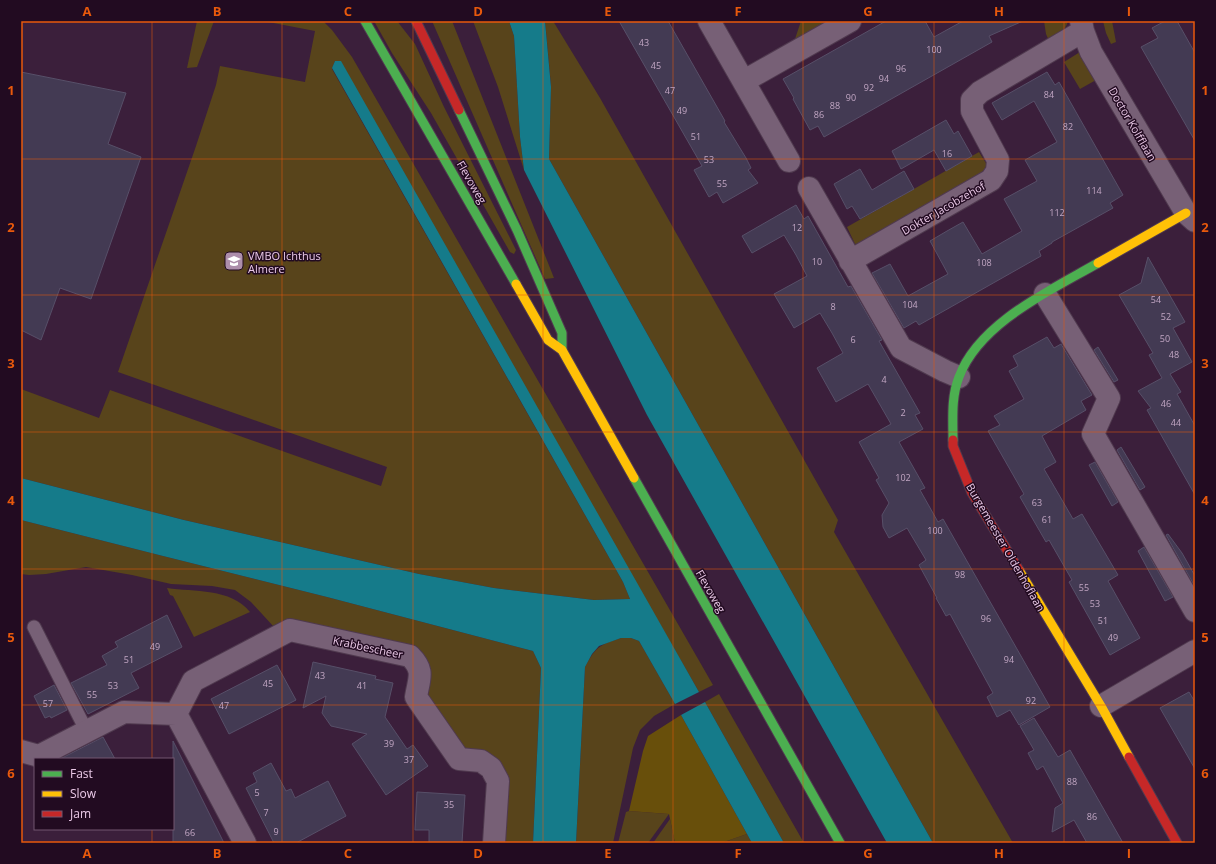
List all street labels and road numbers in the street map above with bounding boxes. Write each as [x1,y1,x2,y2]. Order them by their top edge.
street label: Doctor Kolfflaan [1106,84,1160,164]
street label: Flevoweg [454,158,490,206]
street label: Dokter Jacobzehof [899,177,989,238]
street label: Burgemeester Oldenhoflaan [963,480,1049,614]
street label: Flevoweg [693,567,729,615]
street label: Krabbescheer [332,632,405,662]

